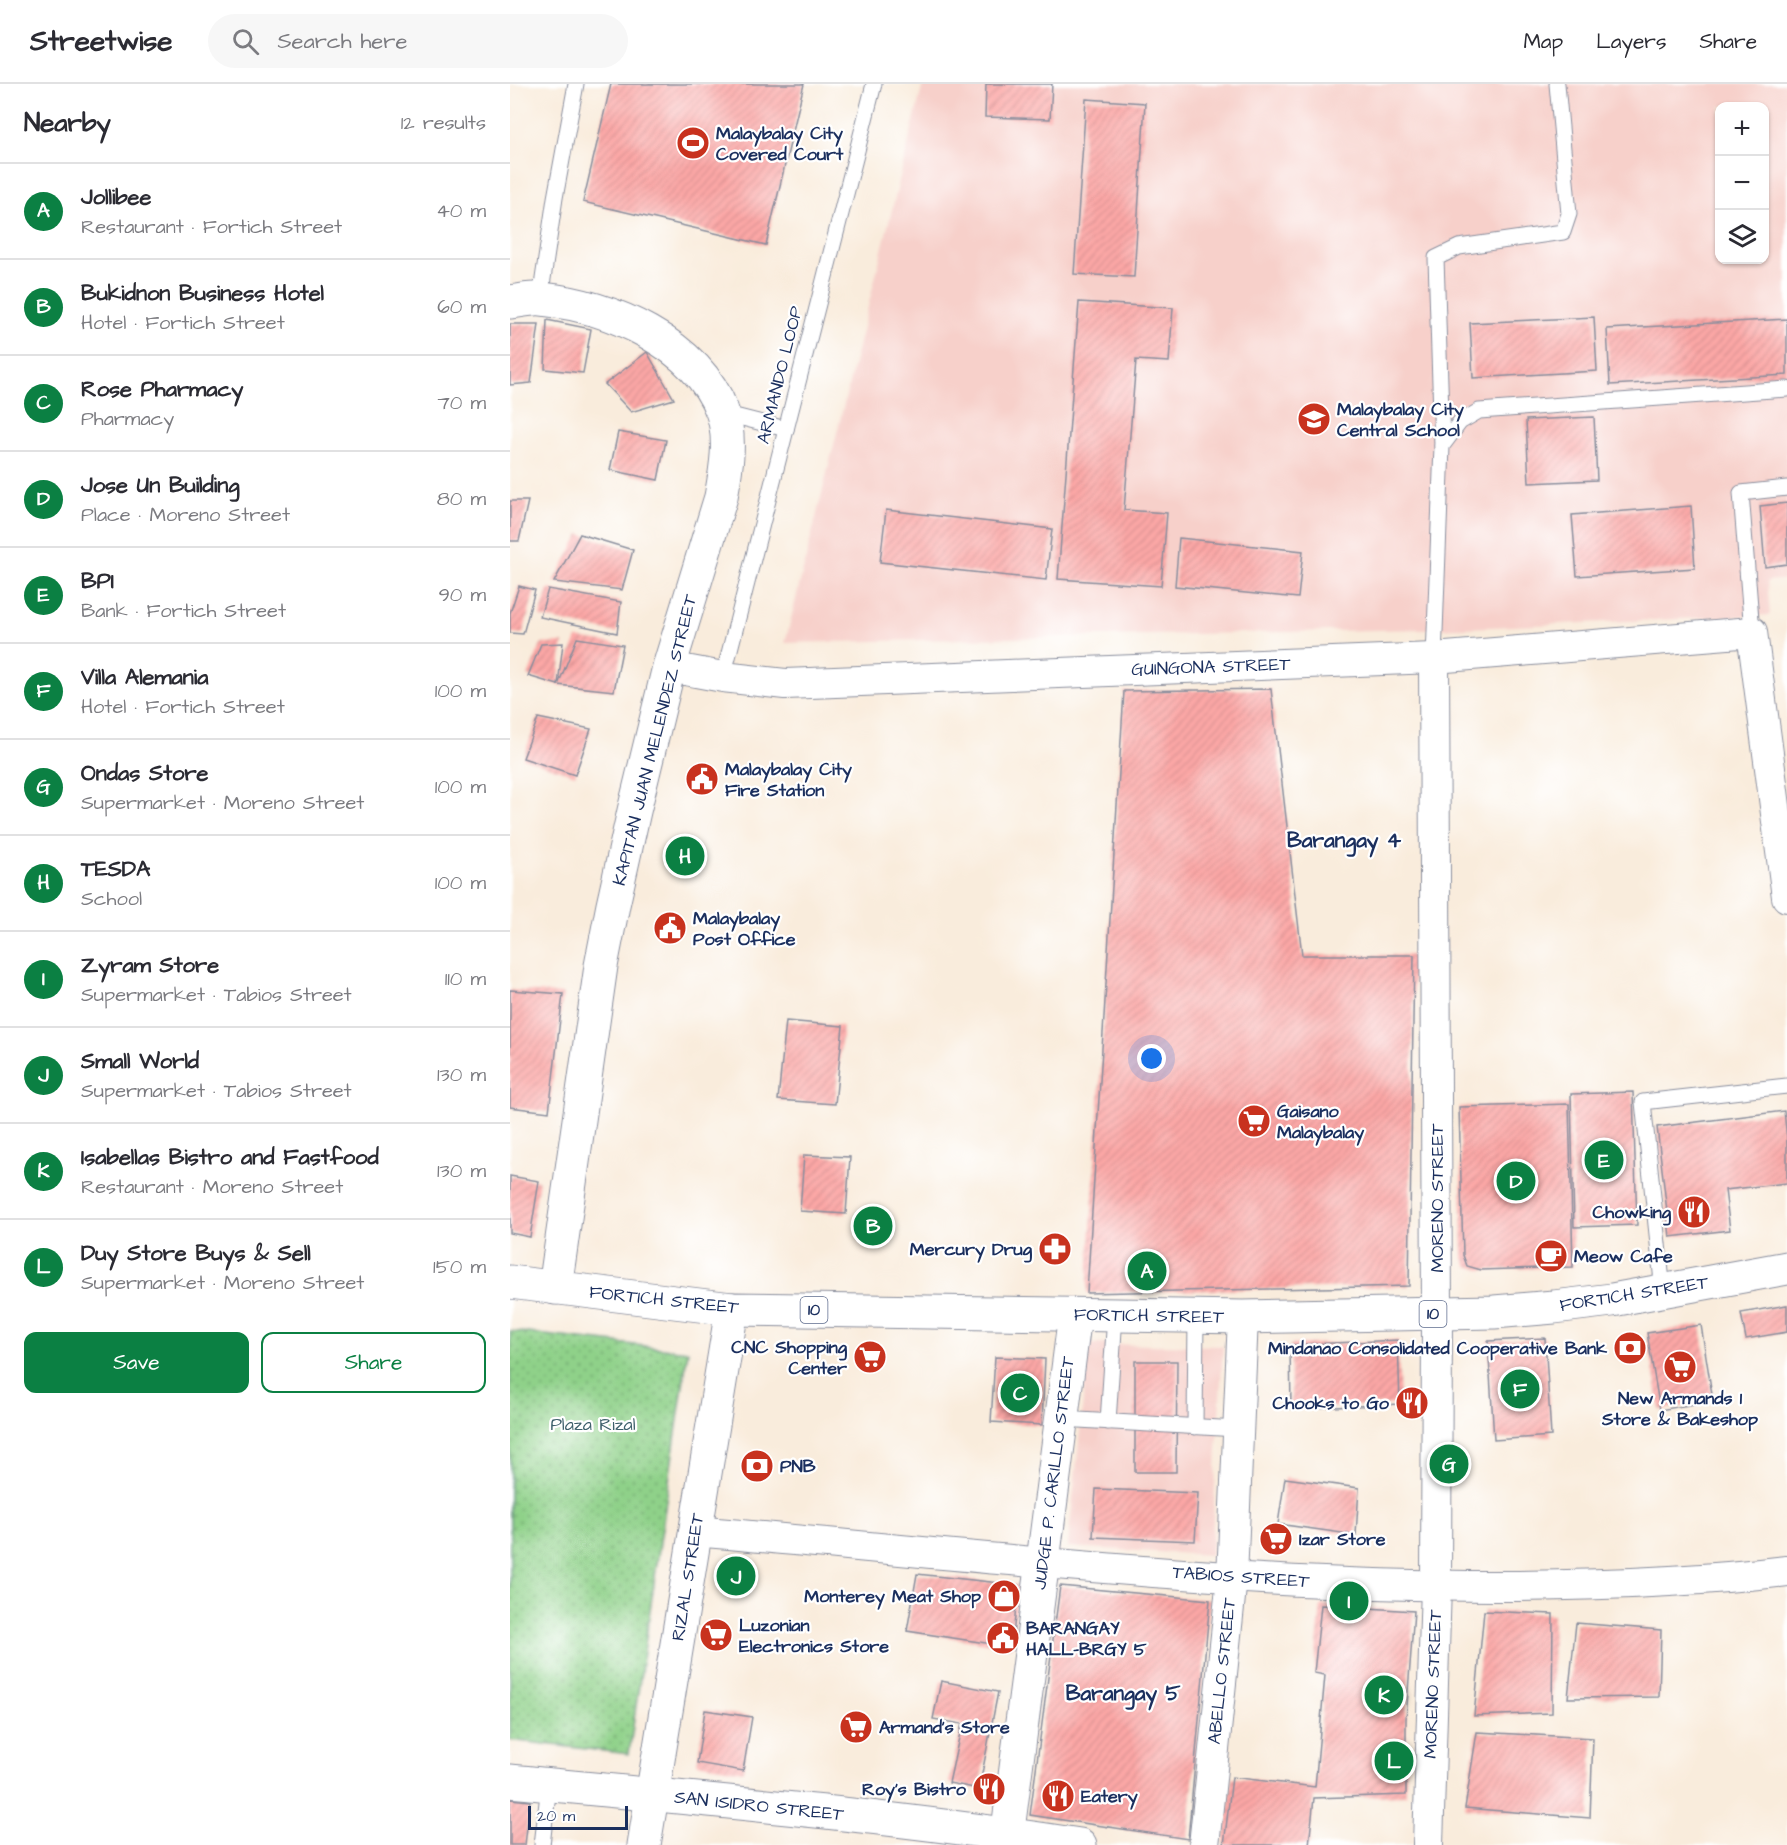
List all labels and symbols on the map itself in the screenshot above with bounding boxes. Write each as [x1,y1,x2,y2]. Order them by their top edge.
place label: Malaybalay City Covered Court [716,121,844,167]
sports icon: Malaybalay City Covered Court [675,125,711,161]
street label: ARMANDO LOOP [751,303,809,446]
place label: Malaybalay City Central School [1337,397,1464,443]
school or university icon: Malaybalay City Central School [1296,401,1332,437]
street label: KAPITAN JUAN MELENDEZ STREET [607,591,704,888]
street label: GUINGONA STREET [1131,652,1292,682]
place label: Malaybalay City Fire Station [725,757,852,803]
public building icon: Malaybalay City Fire Station [684,761,720,797]
district label: Barangay 4 [1287,826,1402,858]
pin: H [666,834,705,878]
place label: Malaybalay Post Office [693,906,796,952]
public building icon: Malaybalay Post Office [652,910,688,946]
your location [1137,1044,1166,1073]
place label: Gaisano Malaybalay [1277,1099,1364,1146]
supermarket icon: Gaisano Malaybalay [1236,1103,1272,1139]
street label: MORENO STREET [1425,1123,1450,1273]
pin: E [1584,1138,1624,1182]
pin: D [1496,1158,1536,1204]
restaurant icon: Chowking [1676,1194,1712,1230]
place label: Chowking [1593,1200,1672,1226]
pin: B [854,1204,892,1248]
pharmacy icon: Mercury Drug [1037,1231,1073,1267]
place label: Mercury Drug [910,1237,1033,1263]
cafe icon: Meow Cafe [1533,1238,1569,1274]
place label: Meow Cafe [1574,1244,1673,1269]
pin: A [1128,1248,1166,1294]
street label: FORTICH STREET [1558,1270,1711,1318]
street label: FORTICH STREET [588,1280,741,1320]
road number: 10 [800,1297,828,1323]
road number: 10 [1420,1301,1446,1327]
street label: FORTICH STREET [1074,1302,1225,1330]
bank icon: Mindanao Consolidated Cooperative Bank [1612,1330,1648,1366]
place label: CNC Shopping Center [731,1335,848,1381]
place label: Mindanao Consolidated Cooperative Bank [1268,1336,1608,1361]
supermarket icon: CNC Shopping Center [852,1339,888,1375]
supermarket icon: New Armands 1 Store & Bakeshop [1662,1349,1698,1385]
street label: JUDGE P. CARILLO STREET [1027,1354,1081,1591]
pin: F [1500,1366,1540,1412]
pin: C [1000,1370,1040,1416]
restaurant icon: Chooks to Go [1394,1385,1430,1421]
place label: New Armands 1 Store & Bakeshop [1601,1386,1758,1432]
place label: Chooks to Go [1273,1391,1390,1416]
park label: Plaza Rizal [550,1412,636,1437]
pin: G [1430,1442,1468,1486]
bank icon: PNB [739,1448,775,1484]
place label: PNB [780,1454,816,1479]
street label: RIZAL STREET [666,1511,711,1643]
supermarket icon: Izar Store [1258,1521,1294,1557]
place label: Izar Store [1299,1527,1386,1552]
pin: J [716,1554,756,1598]
street label: TABIOS STREET [1172,1560,1311,1594]
shop icon: Monterey Meat Shop [986,1578,1022,1614]
pin: I [1330,1578,1368,1624]
place label: Monterey Meat Shop [804,1584,981,1610]
street label: ABELLO STREET [1202,1596,1242,1746]
street label: MORENO STREET [1418,1608,1448,1759]
place label: Luzonian Electronics Store [739,1613,889,1659]
place label: BARANGAY HALL-BRGY 5 [1026,1616,1147,1662]
supermarket icon: Luzonian Electronics Store [698,1617,734,1653]
public building icon: BARANGAY HALL-BRGY 5 [985,1620,1021,1656]
pin: K [1364,1672,1404,1718]
district label: Barangay 5 [1066,1679,1181,1711]
supermarket icon: Armand's Store [838,1709,874,1745]
place label: Armand's Store [879,1715,1010,1740]
pin: L [1374,1738,1414,1784]
restaurant icon: Roy's Bistro [971,1771,1007,1807]
place label: Roy's Bistro [862,1777,967,1803]
restaurant icon: Eatery [1040,1778,1076,1814]
place label: Eatery [1081,1784,1138,1810]
street label: SAN ISIDRO STREET [673,1785,846,1827]
scale bar [528,1803,628,1830]

